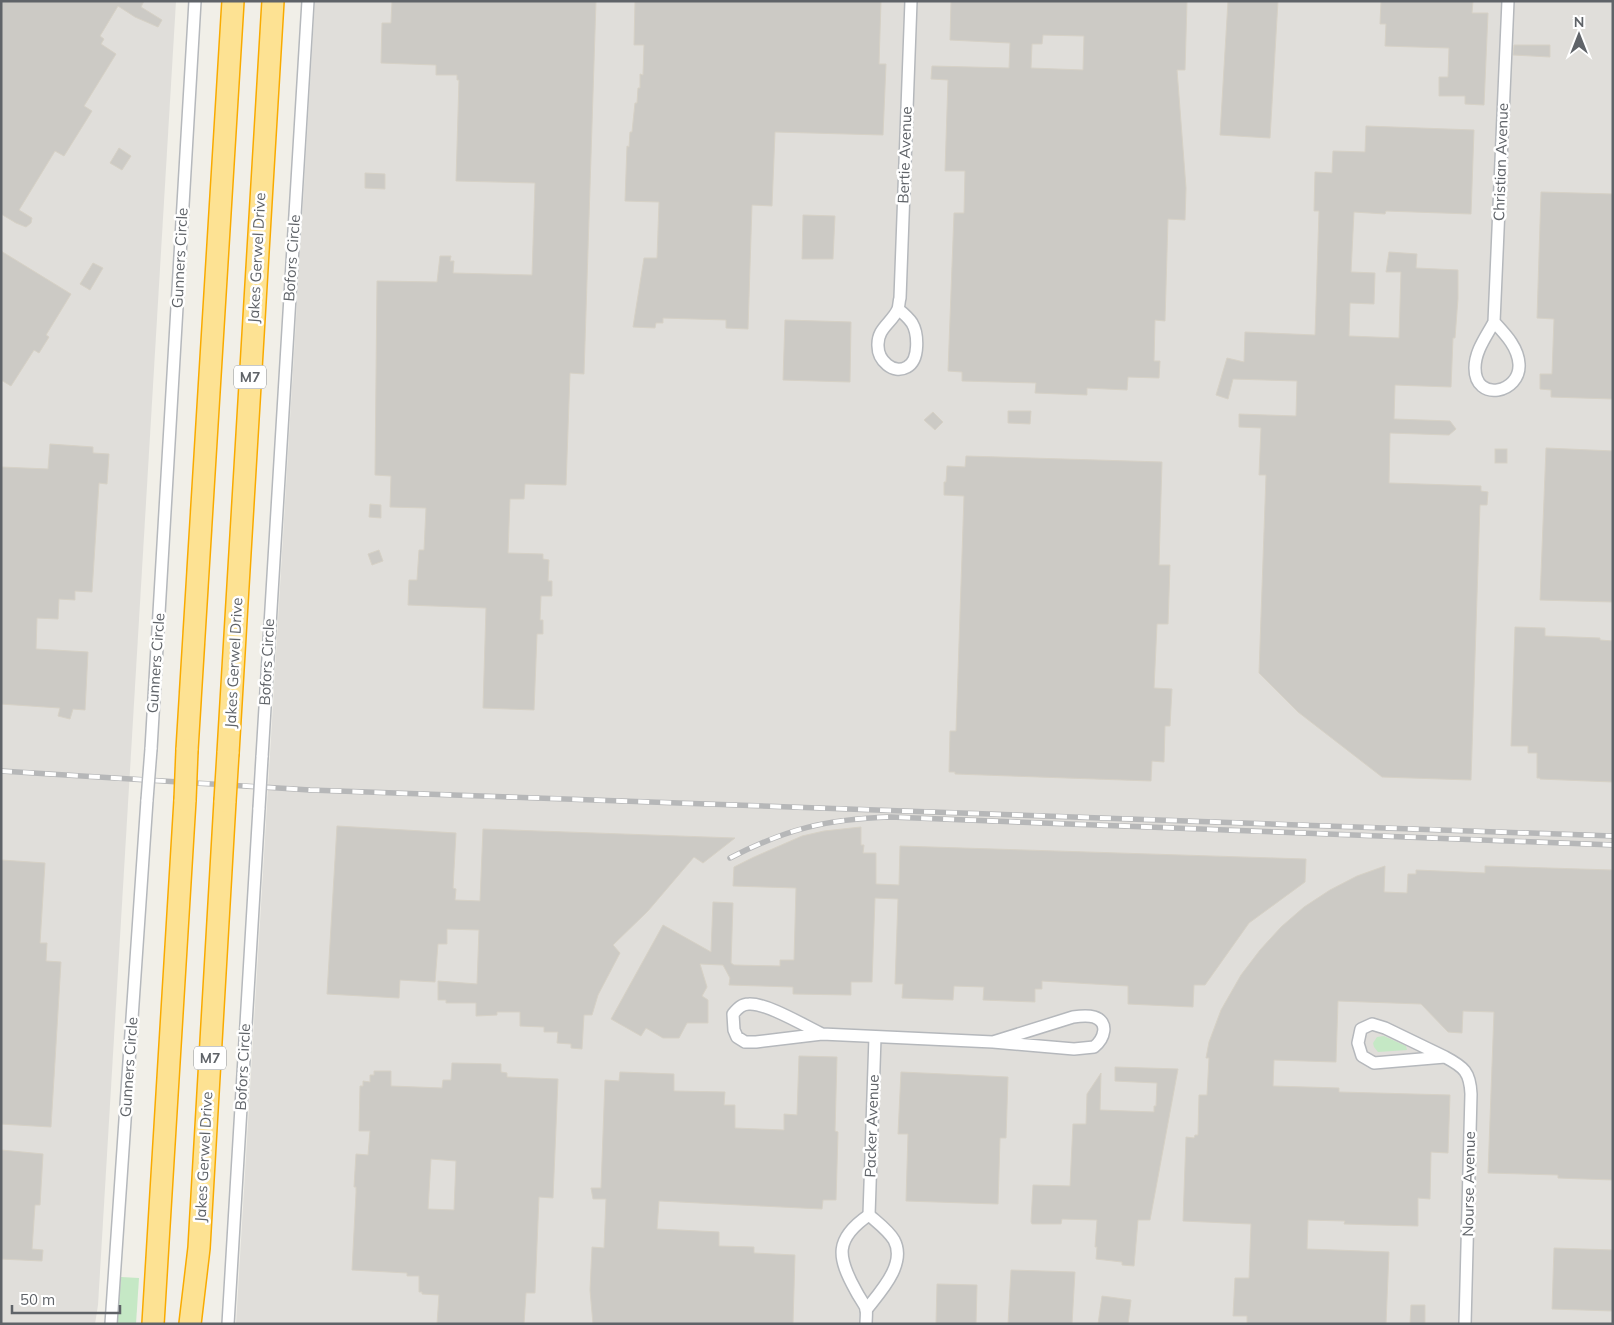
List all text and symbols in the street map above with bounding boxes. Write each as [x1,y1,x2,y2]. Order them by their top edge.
north arrow [1554,10,1604,60]
text: N [1574,13,1584,31]
street label: Christian Avenue [1489,103,1512,221]
street label: Bertie Avenue [893,106,916,204]
street label: Jakes Gerwel Drive [244,192,269,324]
street label: Gunners Circle [167,207,192,309]
street label: Bofors Circle [279,214,304,302]
road number: M7 [234,366,266,388]
street label: Jakes Gerwel Drive [221,597,246,729]
street label: Gunners Circle [143,612,168,714]
street label: Bofors Circle [255,618,278,706]
street label: Gunners Circle [116,1016,141,1118]
street label: Bofors Circle [231,1023,254,1111]
road number: M7 [194,1046,226,1070]
street label: Packer Avenue [860,1074,883,1178]
street label: Jakes Gerwel Drive [191,1091,216,1223]
street label: Nourse Avenue [1458,1131,1479,1237]
scale bar [12,1282,120,1314]
text: 50 m [20,1290,55,1309]

